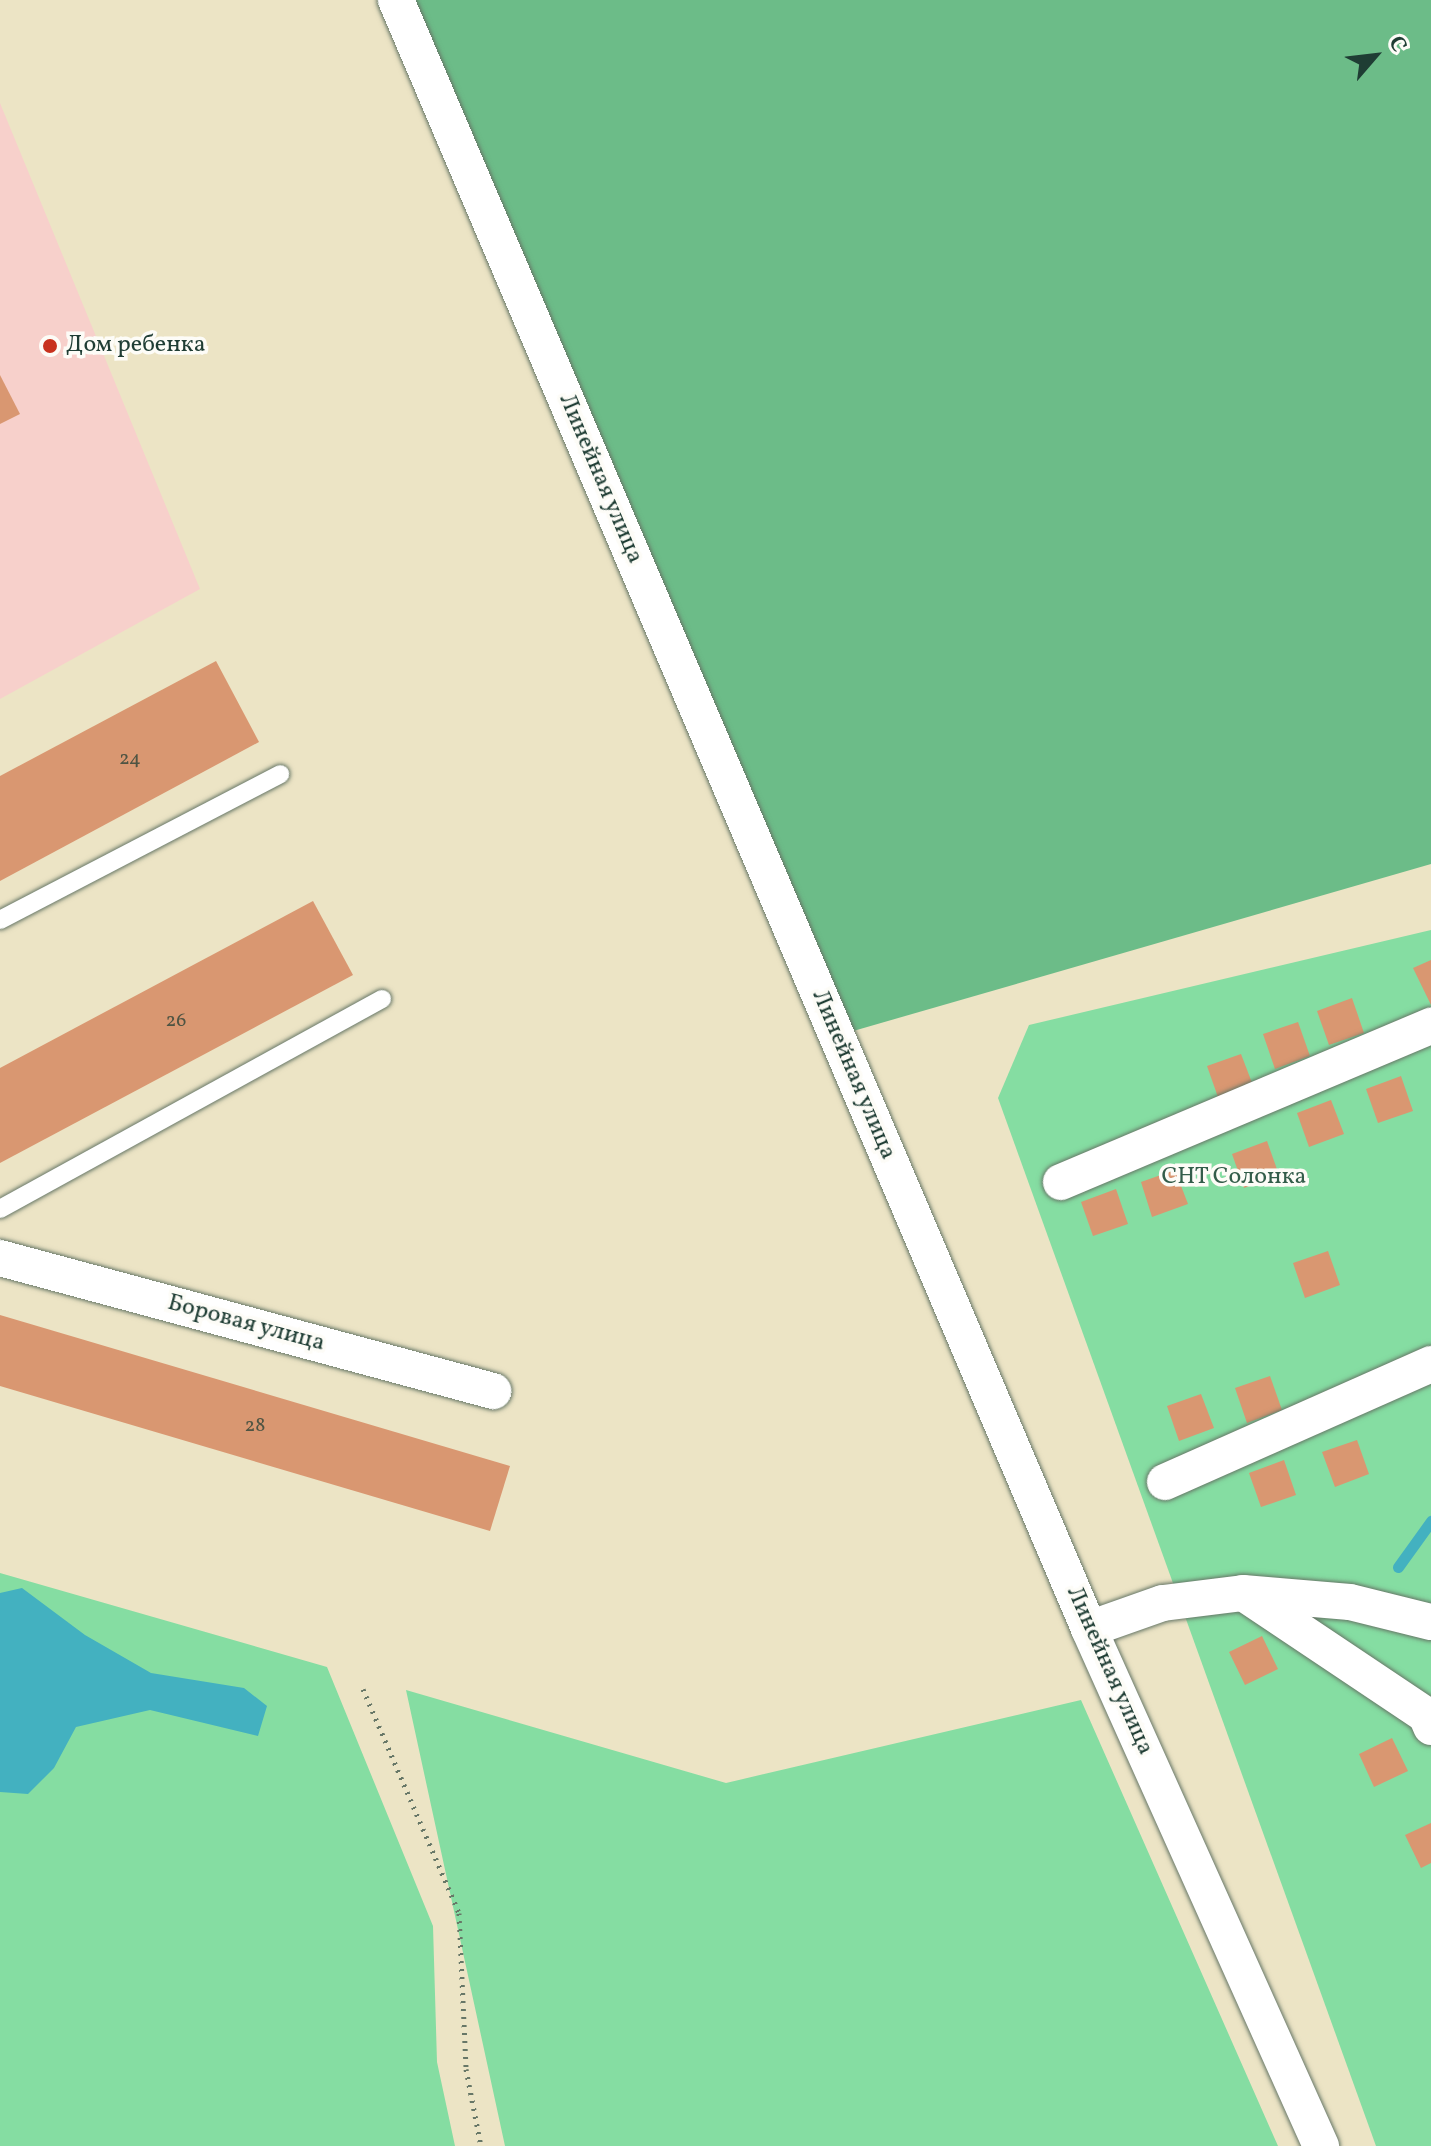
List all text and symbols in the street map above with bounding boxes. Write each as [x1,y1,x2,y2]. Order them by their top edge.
north arrow [1335,16,1415,96]
text: С [1380,31,1414,58]
place label: Дом ребенка [66,332,206,360]
marker: Дом ребенка [41,337,59,355]
street label: Линейная улица [551,390,649,568]
house number: 24 [119,747,141,771]
street label: Линейная улица [804,986,902,1164]
house number: 26 [166,1009,186,1033]
park label: СНТ Солонка [1161,1164,1307,1192]
street label: Боровая улица [164,1289,328,1359]
house number: 28 [245,1414,265,1438]
street label: Линейная улица [1059,1582,1159,1760]

